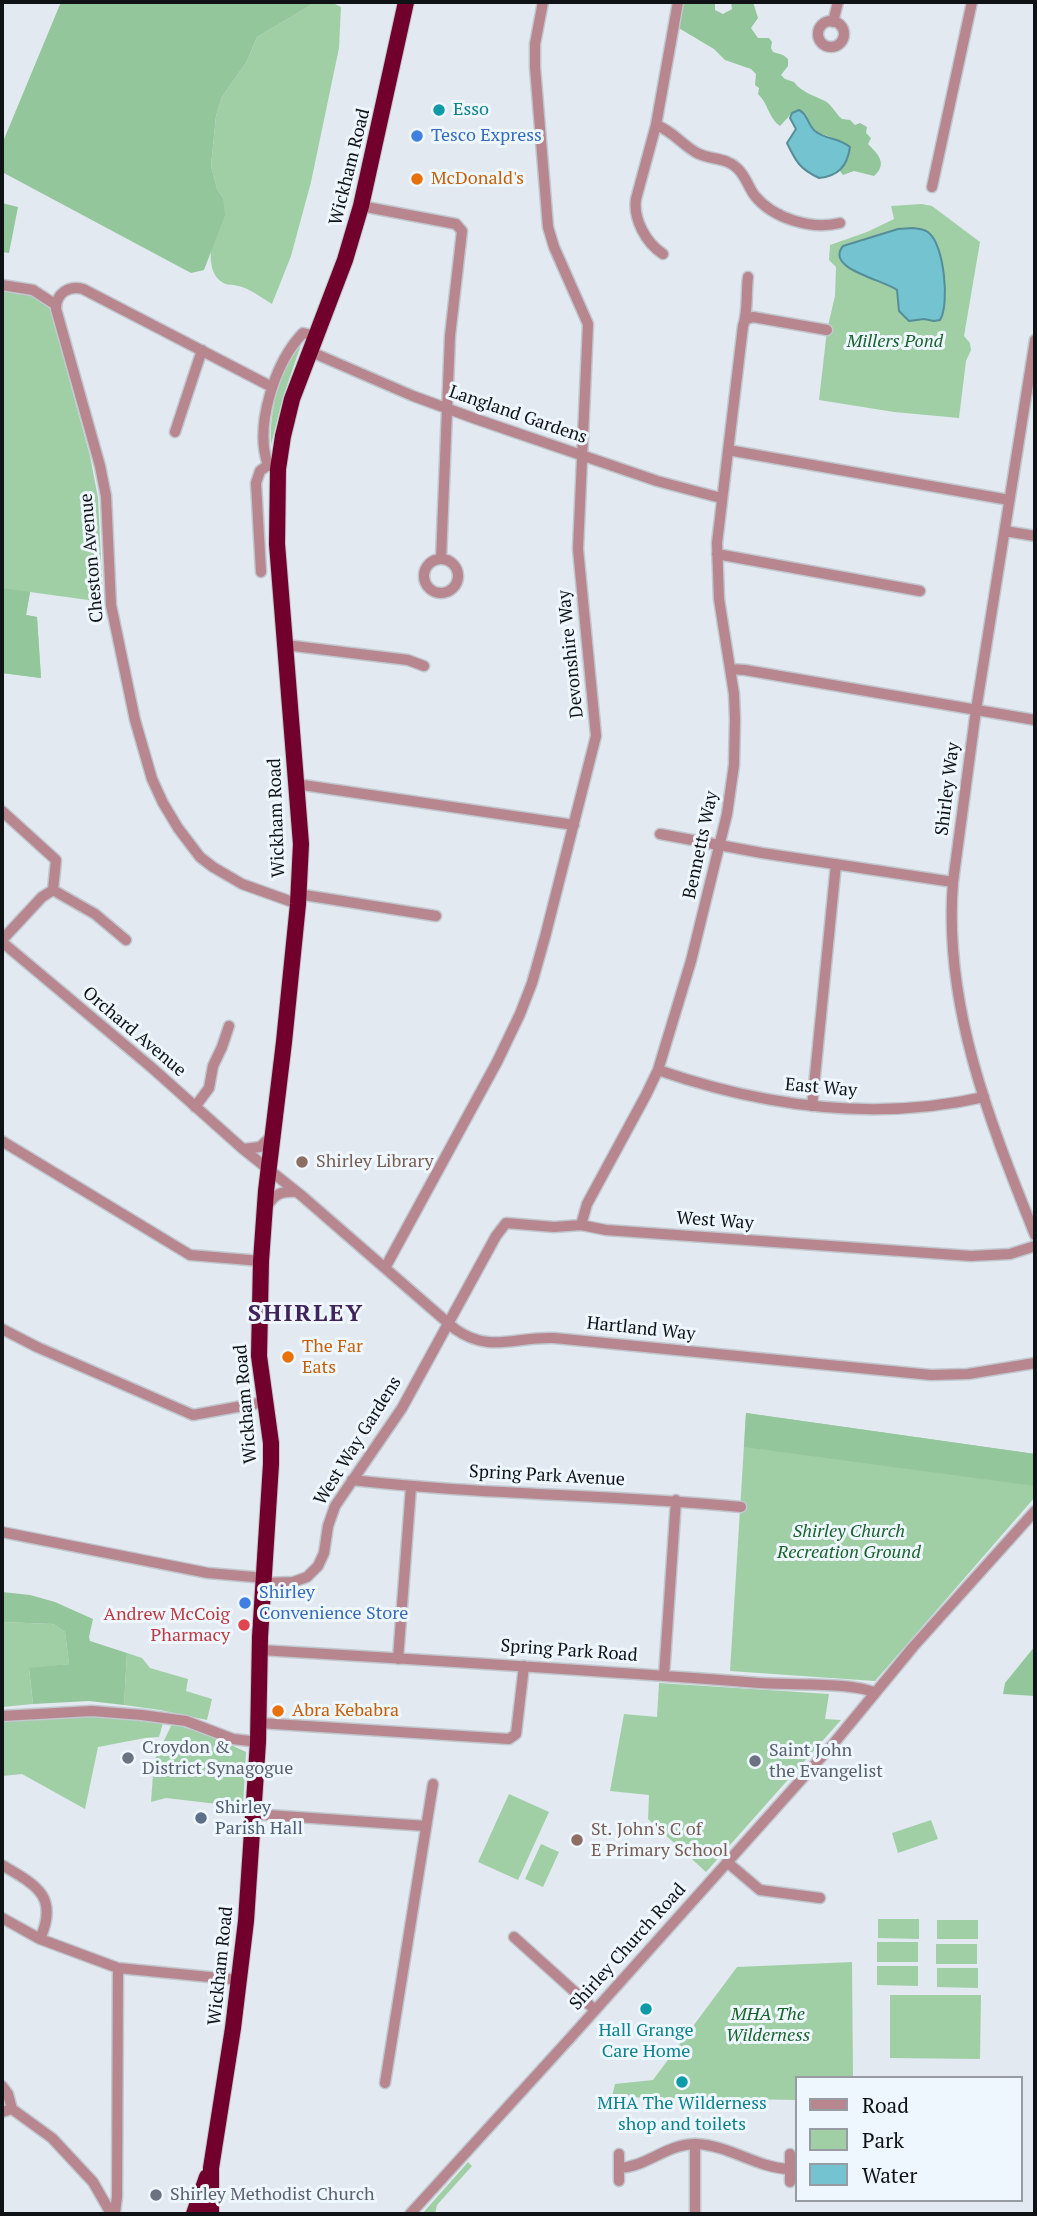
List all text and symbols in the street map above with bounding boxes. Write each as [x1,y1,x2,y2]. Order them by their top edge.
place label: Esso [453,99,489,121]
marker: Esso [431,102,447,118]
street label: Wickham Road [325,106,375,228]
place label: Tesco Express [431,125,542,147]
marker: Tesco Express [409,128,425,144]
place label: McDonald's [431,168,524,190]
marker: McDonald's [409,171,425,187]
park label: Millers Pond [847,331,943,353]
street label: Langland Gardens [446,381,590,449]
street label: Cheston Avenue [76,492,108,624]
street label: Devonshire Way [554,589,588,719]
street label: Shirley Way [932,741,964,837]
street label: Wickham Road [264,758,290,878]
street label: Bennetts Way [679,789,723,901]
street label: Orchard Avenue [78,982,190,1082]
street label: East Way [784,1074,858,1102]
place label: Shirley Library [316,1151,434,1173]
marker: Shirley Library [294,1154,310,1170]
street label: West Way [676,1208,754,1234]
district label: SHIRLEY [249,1300,363,1328]
street label: Hartland Way [586,1313,696,1345]
place label: The Far Eats [302,1336,363,1378]
street label: Wickham Road [230,1343,262,1465]
marker: The Far Eats [280,1349,296,1365]
street label: West Way Gardens [310,1373,406,1509]
street label: Spring Park Avenue [469,1461,625,1491]
park label: Shirley Church Recreation Ground [777,1521,921,1564]
place label: Shirley Convenience Store [259,1582,408,1624]
marker: Shirley Convenience Store [237,1595,253,1611]
place label: Andrew McCoig Pharmacy [104,1604,230,1646]
marker: Andrew McCoig Pharmacy [236,1617,252,1633]
street label: Spring Park Road [500,1635,638,1667]
place label: Abra Kebabra [292,1700,399,1722]
marker: Abra Kebabra [270,1703,286,1719]
place label: Croydon & District Synagogue [142,1737,293,1780]
place label: Saint John the Evangelist [769,1740,883,1782]
marker: Croydon & District Synagogue [120,1750,136,1766]
marker: Saint John the Evangelist [747,1753,763,1769]
place label: Shirley Parish Hall [215,1797,303,1840]
marker: Shirley Parish Hall [193,1810,209,1826]
place label: St. John's C of E Primary School [591,1819,728,1862]
marker: St. John's C of E Primary School [569,1832,585,1848]
street label: Shirley Church Road [565,1879,691,2015]
street label: Wickham Road [204,1905,238,2027]
marker: Hall Grange Care Home [638,2001,654,2017]
park label: MHA The Wilderness [726,2004,810,2046]
place label: Hall Grange Care Home [598,2020,694,2062]
marker: MHA The Wilderness shop and toilets [674,2074,690,2090]
legend [796,2076,1023,2202]
text: Road [862,2091,909,2119]
place label: MHA The Wilderness shop and toilets [597,2093,767,2136]
text: Park [862,2126,904,2154]
text: Water [862,2161,917,2189]
place label: Shirley Methodist Church [170,2184,375,2206]
marker: Shirley Methodist Church [148,2187,164,2203]

